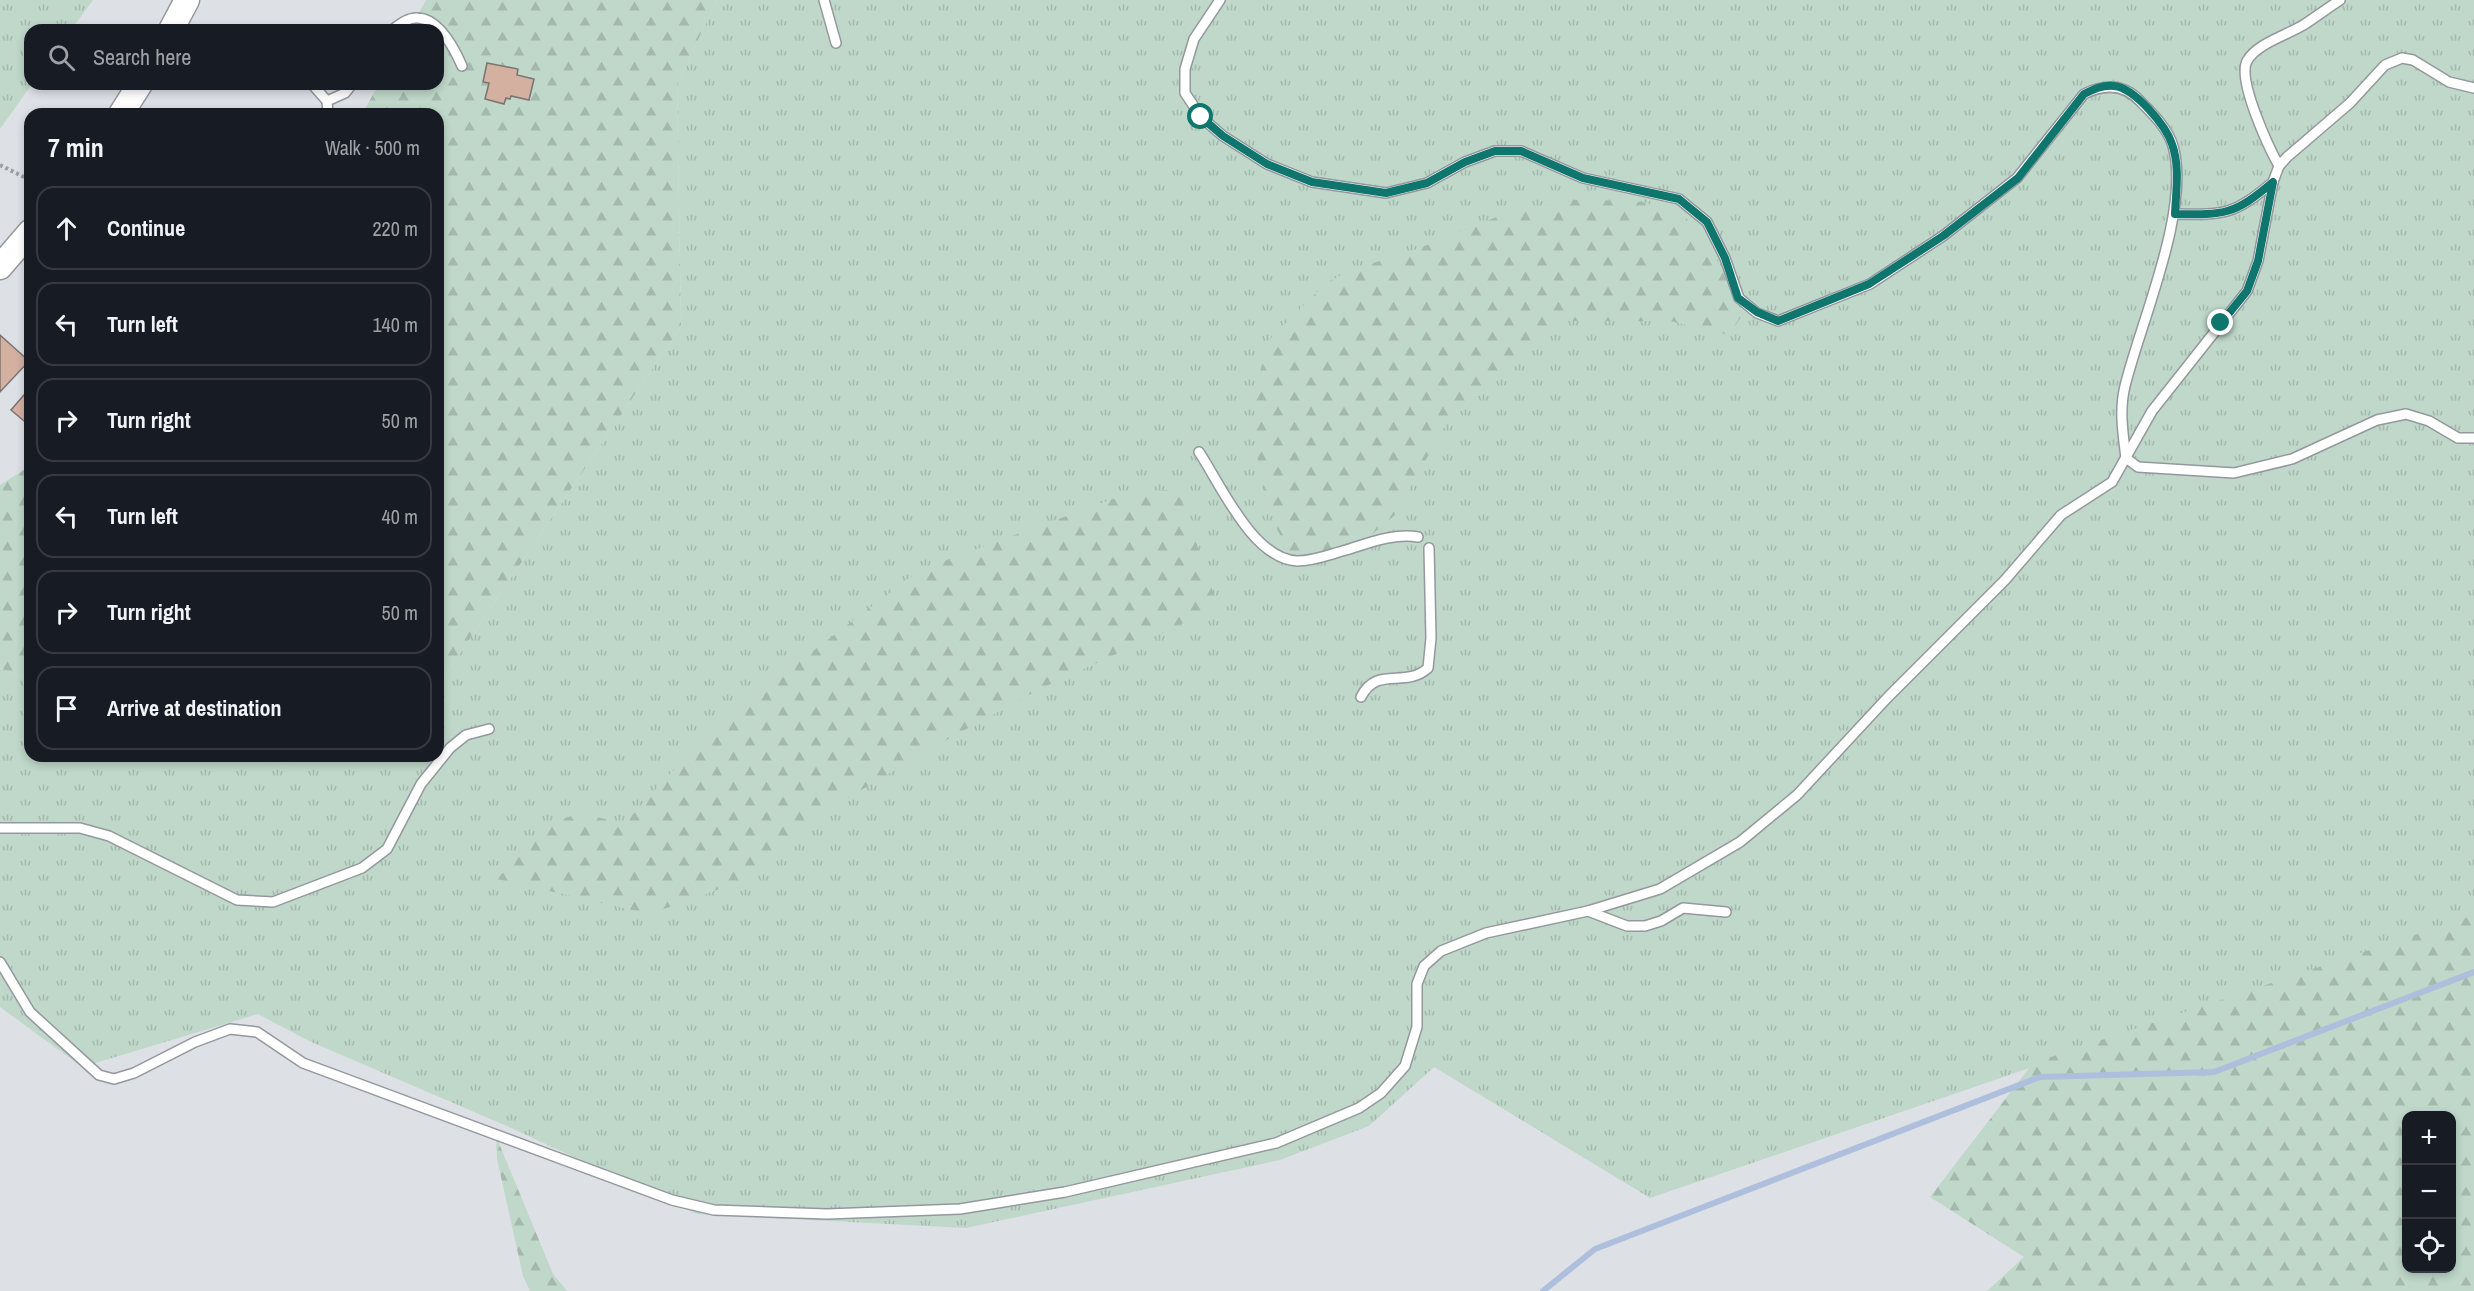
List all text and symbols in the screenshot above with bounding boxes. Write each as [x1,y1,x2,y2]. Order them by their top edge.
search box [24,24,444,90]
icon: search [45,41,78,74]
text: Search here [93,42,191,72]
route start [1187,103,1213,129]
text: 7 min [48,130,104,165]
text: Walk · 500 m [325,134,420,161]
icon: ahead [50,212,83,245]
text: Continue [107,213,185,243]
text: 220 m [372,215,418,242]
icon: left [50,308,83,341]
text: Turn left [107,309,178,339]
route end [2207,309,2233,335]
text: 140 m [372,311,418,338]
icon: right [50,404,83,437]
text: Turn right [107,405,191,435]
text: 50 m [382,407,418,434]
icon: left [50,500,83,533]
text: Turn left [107,501,178,531]
text: 40 m [382,503,418,530]
icon: right [50,596,83,629]
text: Turn right [107,597,191,627]
text: 50 m [382,599,418,626]
icon: arrive [50,692,83,725]
text: Arrive at destination [107,693,281,723]
map controls [2402,1111,2456,1273]
button: + [2402,1111,2456,1165]
button: − [2402,1165,2456,1219]
button: locate [2402,1219,2456,1273]

